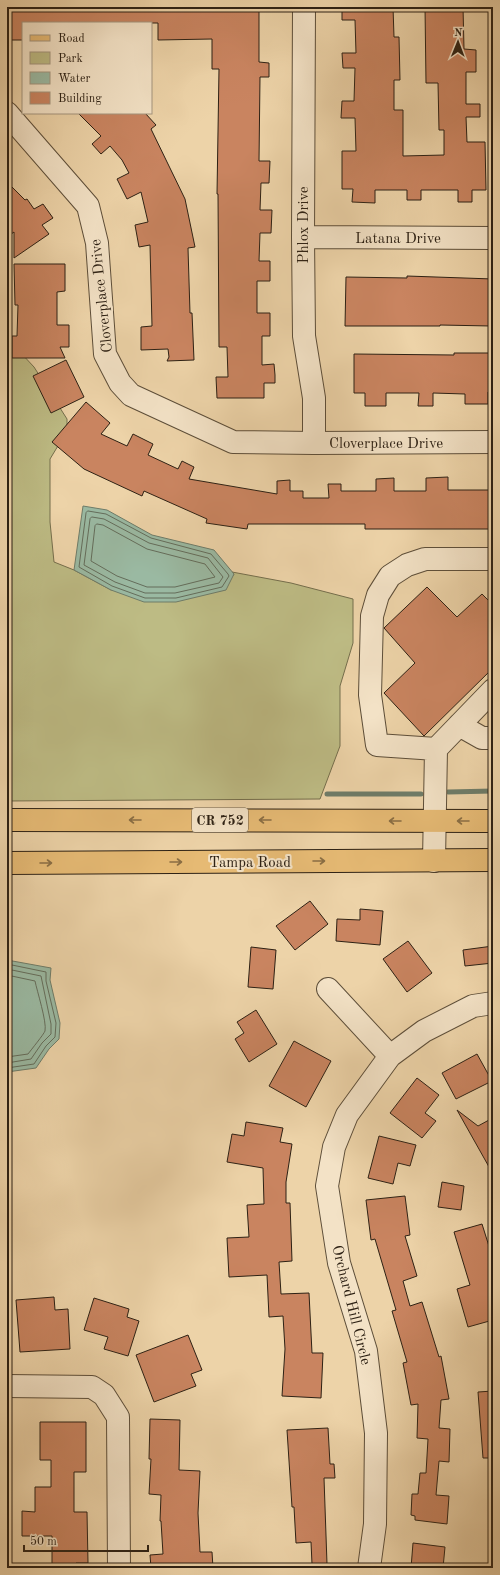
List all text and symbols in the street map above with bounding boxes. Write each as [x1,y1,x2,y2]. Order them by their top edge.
legend [22,22,152,114]
north arrow [438,22,478,62]
text: N [454,28,463,39]
text: Road [58,33,85,45]
text: Park [58,53,83,65]
text: Water [58,73,91,85]
text: Building [58,93,102,105]
street label: Phlox Drive [297,186,312,264]
street label: Latana Drive [355,232,441,247]
street label: Cloverplace Drive [89,238,116,353]
street label: Cloverplace Drive [329,437,443,452]
road number: CR 752 [192,808,248,832]
one-way arrow [129,816,142,824]
one-way arrow [259,816,272,824]
one-way arrow [389,817,402,825]
one-way arrow [457,817,470,825]
street label: Tampa Road [209,856,291,871]
one-way arrow [312,857,325,865]
one-way arrow [169,858,182,866]
one-way arrow [39,859,52,867]
street label: Orchard Hill Circle [328,1244,373,1367]
scale bar [24,1527,148,1553]
text: 50 m [30,1535,57,1548]

